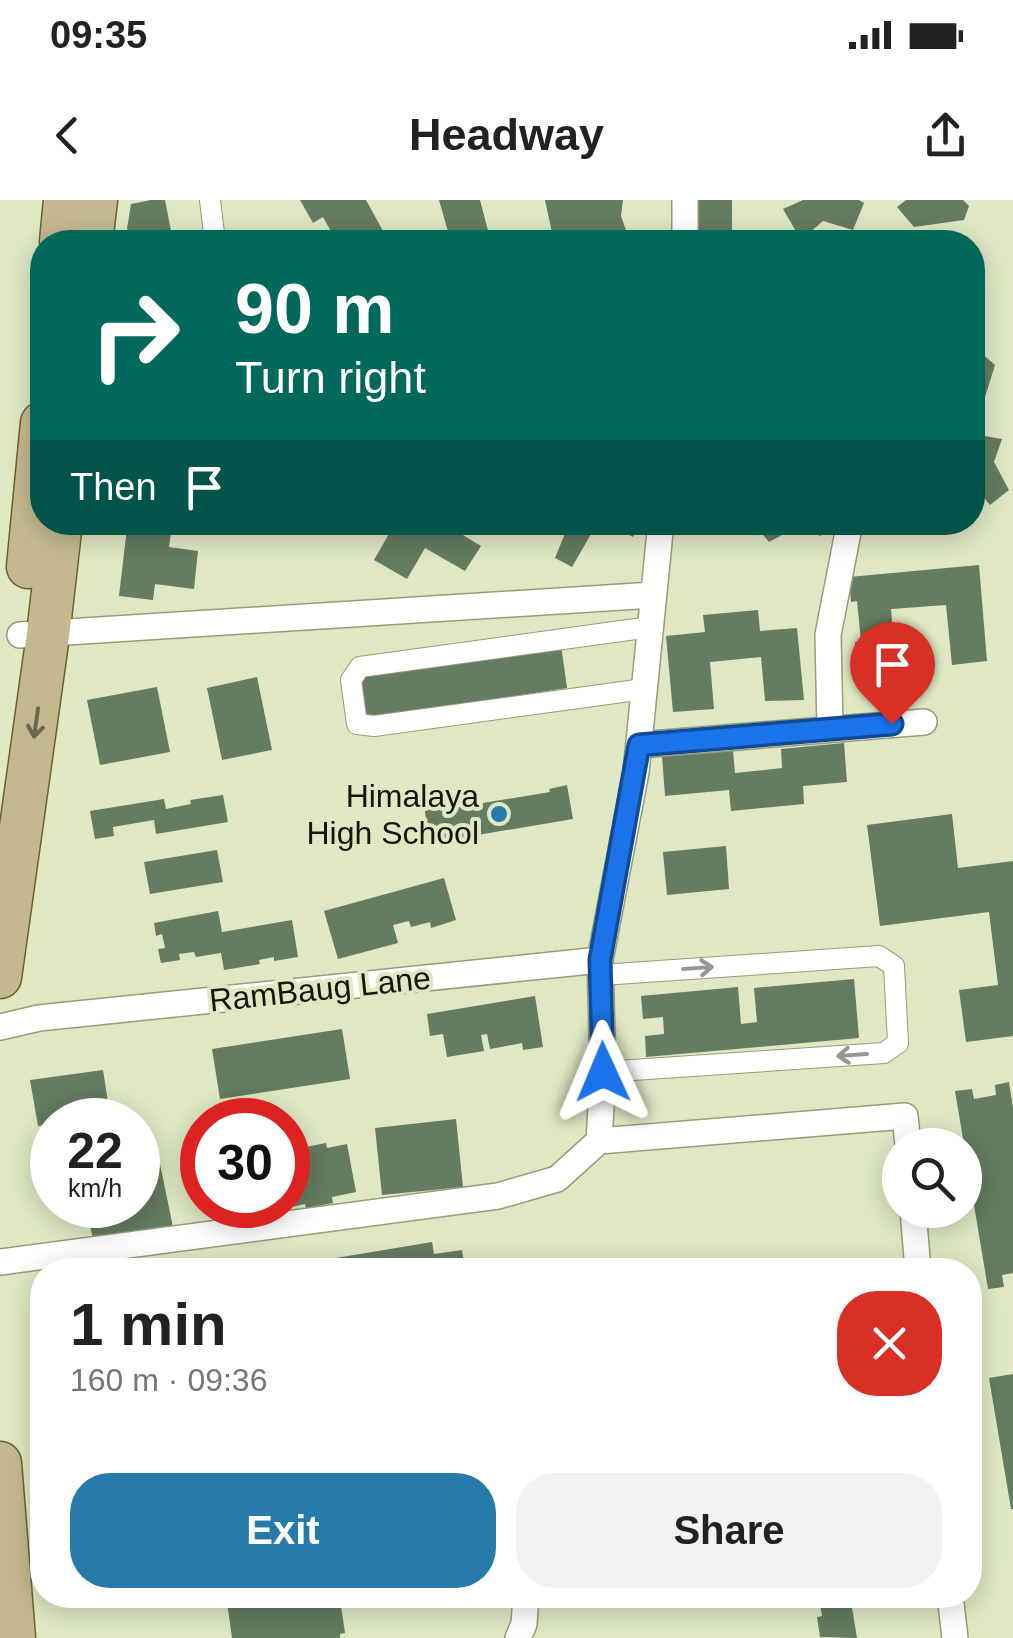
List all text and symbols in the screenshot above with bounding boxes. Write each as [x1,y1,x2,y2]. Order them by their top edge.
text: 09:35 [50,14,147,56]
icon: back [40,108,95,163]
icon: share [918,108,973,163]
text: Headway [409,109,604,160]
icon: right [70,270,200,400]
text: 90 m [235,270,395,348]
text: Turn right [235,352,426,403]
icon: arrive [177,460,232,515]
text: Then [70,466,157,508]
pin [850,622,935,725]
icon: arrive [865,637,920,692]
one-way arrow [26,707,45,739]
place label: Himalaya High School [306,778,479,851]
marker: Himalaya High School [488,803,510,825]
street label: RamBaug Lane [208,959,432,1019]
one-way arrow [682,959,714,978]
position arrow [551,1020,655,1124]
one-way arrow [837,1046,869,1065]
speed limit sign: 30 [180,1098,310,1228]
text: 22 [67,1123,123,1179]
map controls [882,1128,982,1228]
button: search [882,1128,982,1228]
text: km/h [68,1174,122,1202]
text: 1 min [70,1291,227,1358]
button: close [837,1291,942,1396]
text: 160 m · 09:36 [70,1362,267,1398]
button: Exit [70,1473,496,1588]
button: Share [516,1473,942,1588]

